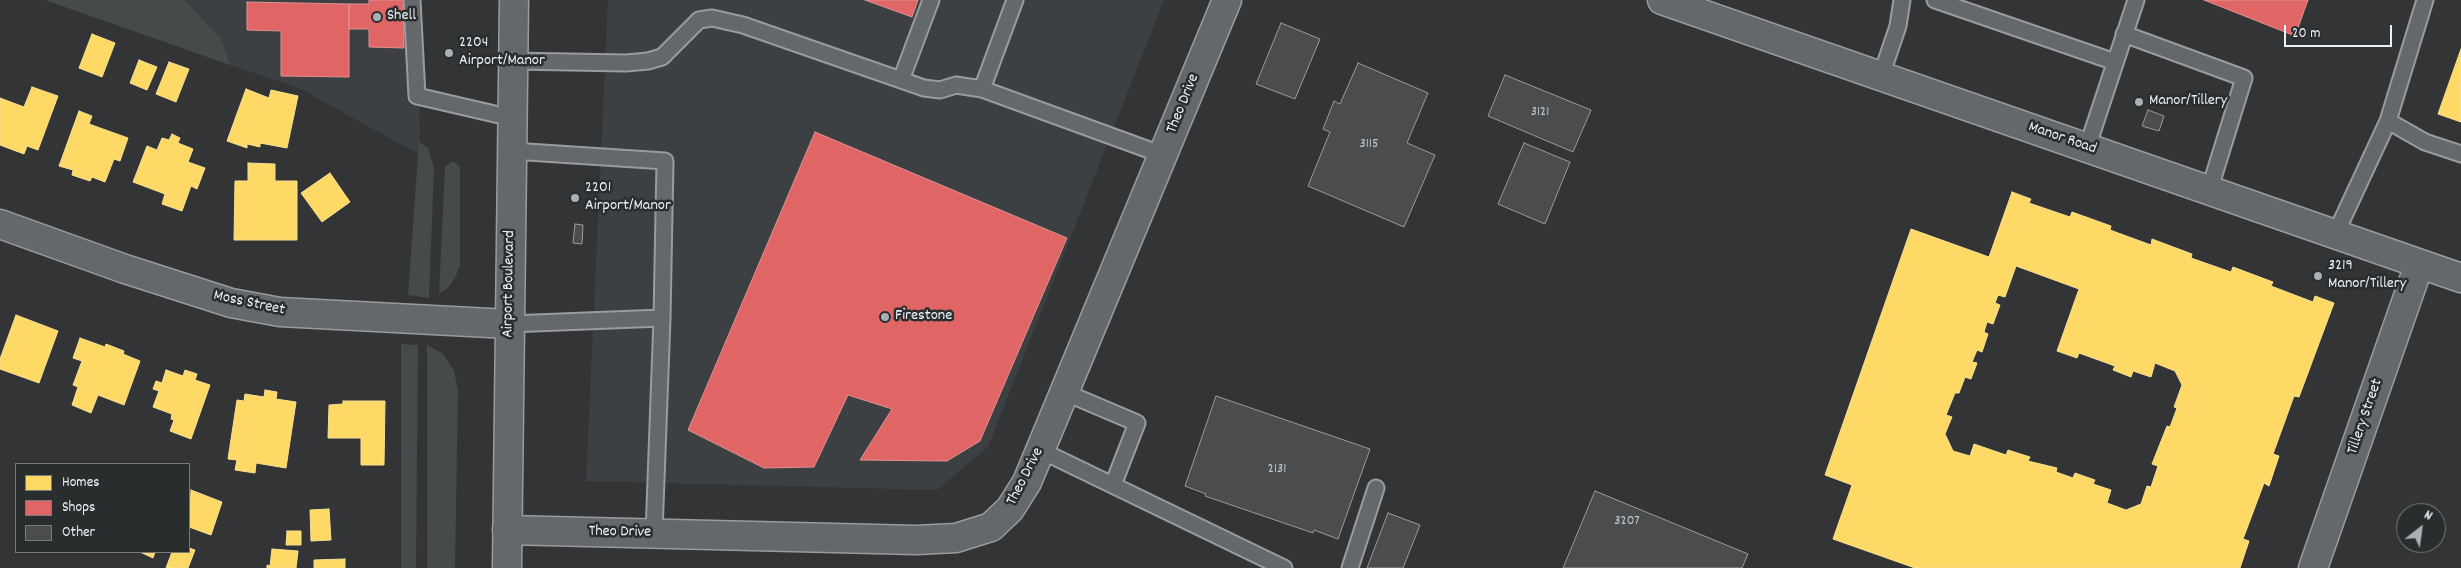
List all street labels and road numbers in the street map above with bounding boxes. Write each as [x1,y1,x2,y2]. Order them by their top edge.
street label: Theo Drive [1163,71,1205,137]
street label: Manor Road [2025,118,2099,160]
street label: Airport Boulevard [499,230,521,338]
street label: Moss Street [212,287,286,321]
street label: Tillery Street [2344,377,2388,457]
street label: Theo Drive [1003,445,1049,509]
street label: Theo Drive [589,523,651,543]

